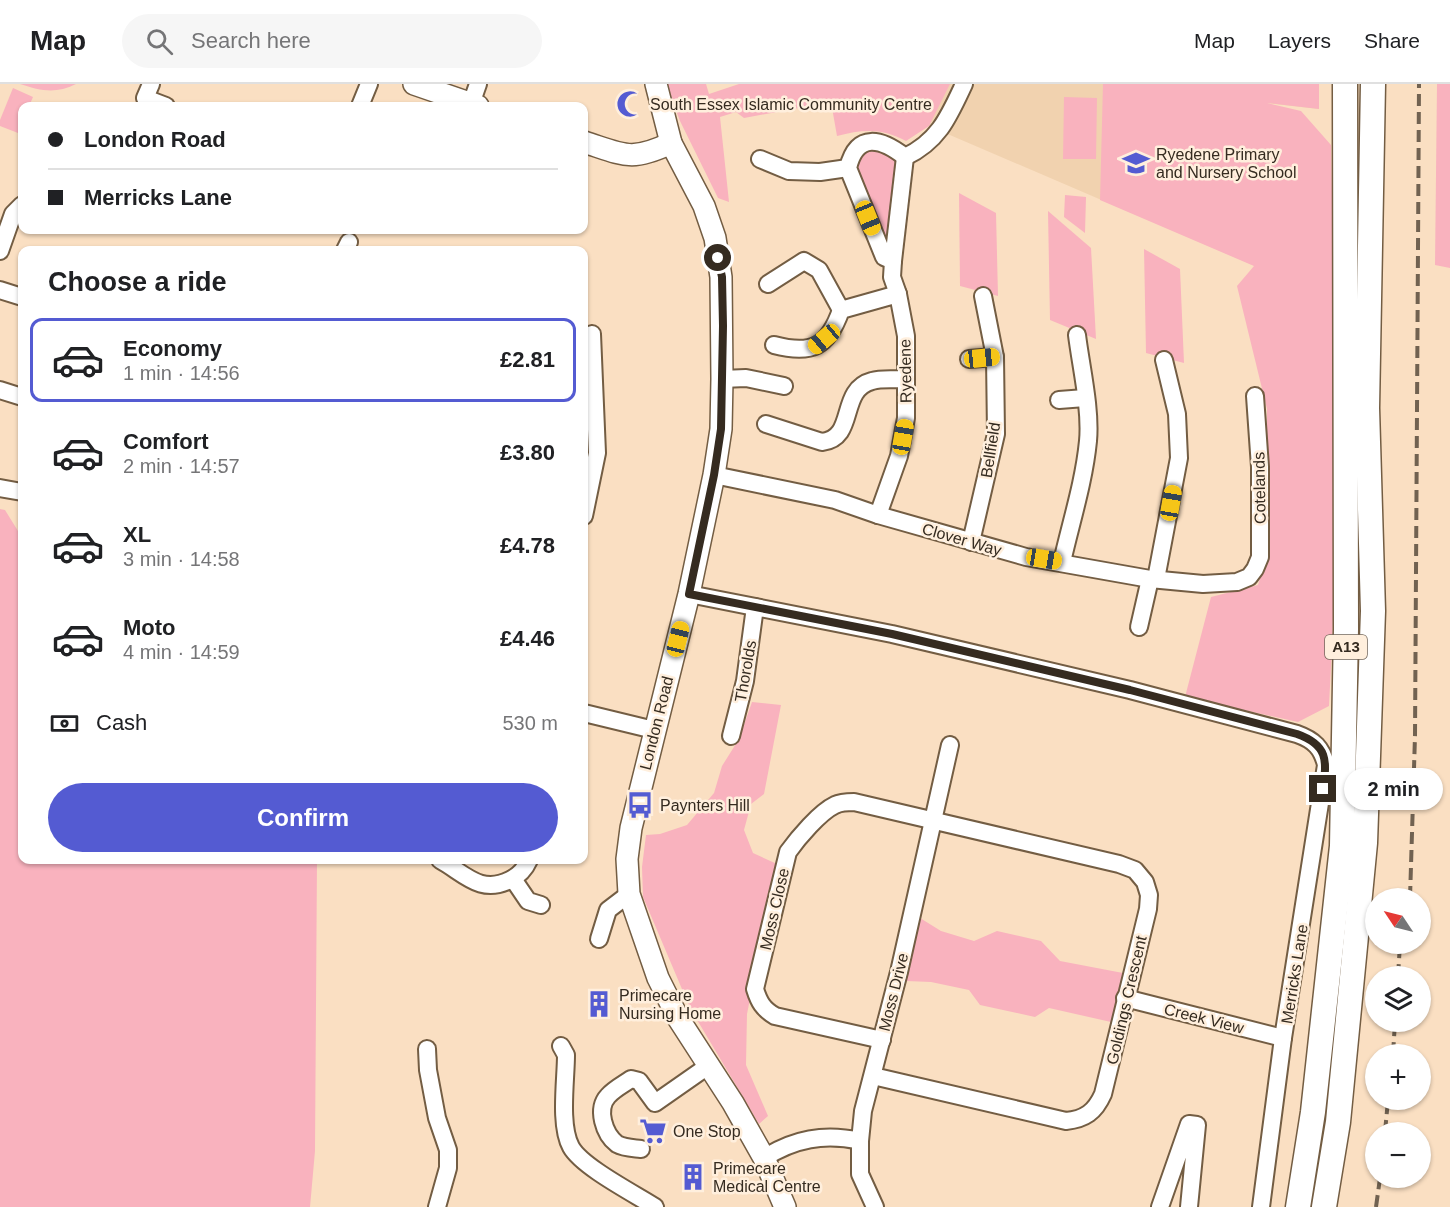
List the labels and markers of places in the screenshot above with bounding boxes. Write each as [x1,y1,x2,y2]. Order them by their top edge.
mosque icon: South Essex Islamic Community Centre [615,89,645,119]
place label: South Essex Islamic Community Centre [650,96,932,113]
place label: Ryedene Primary and Nursery School [1156,146,1297,181]
school or university icon: Ryedene Primary and Nursery School [1121,148,1151,178]
bus stop icon: Paynters Hill [625,790,655,820]
place label: Paynters Hill [660,797,750,814]
place label: Primecare Nursing Home [619,987,721,1022]
building icon: Primecare Nursing Home [584,989,614,1019]
supermarket icon: One Stop [638,1116,668,1146]
place label: One Stop [673,1123,741,1140]
place label: Primecare Medical Centre [713,1160,821,1195]
building icon: Primecare Medical Centre [678,1162,708,1192]

